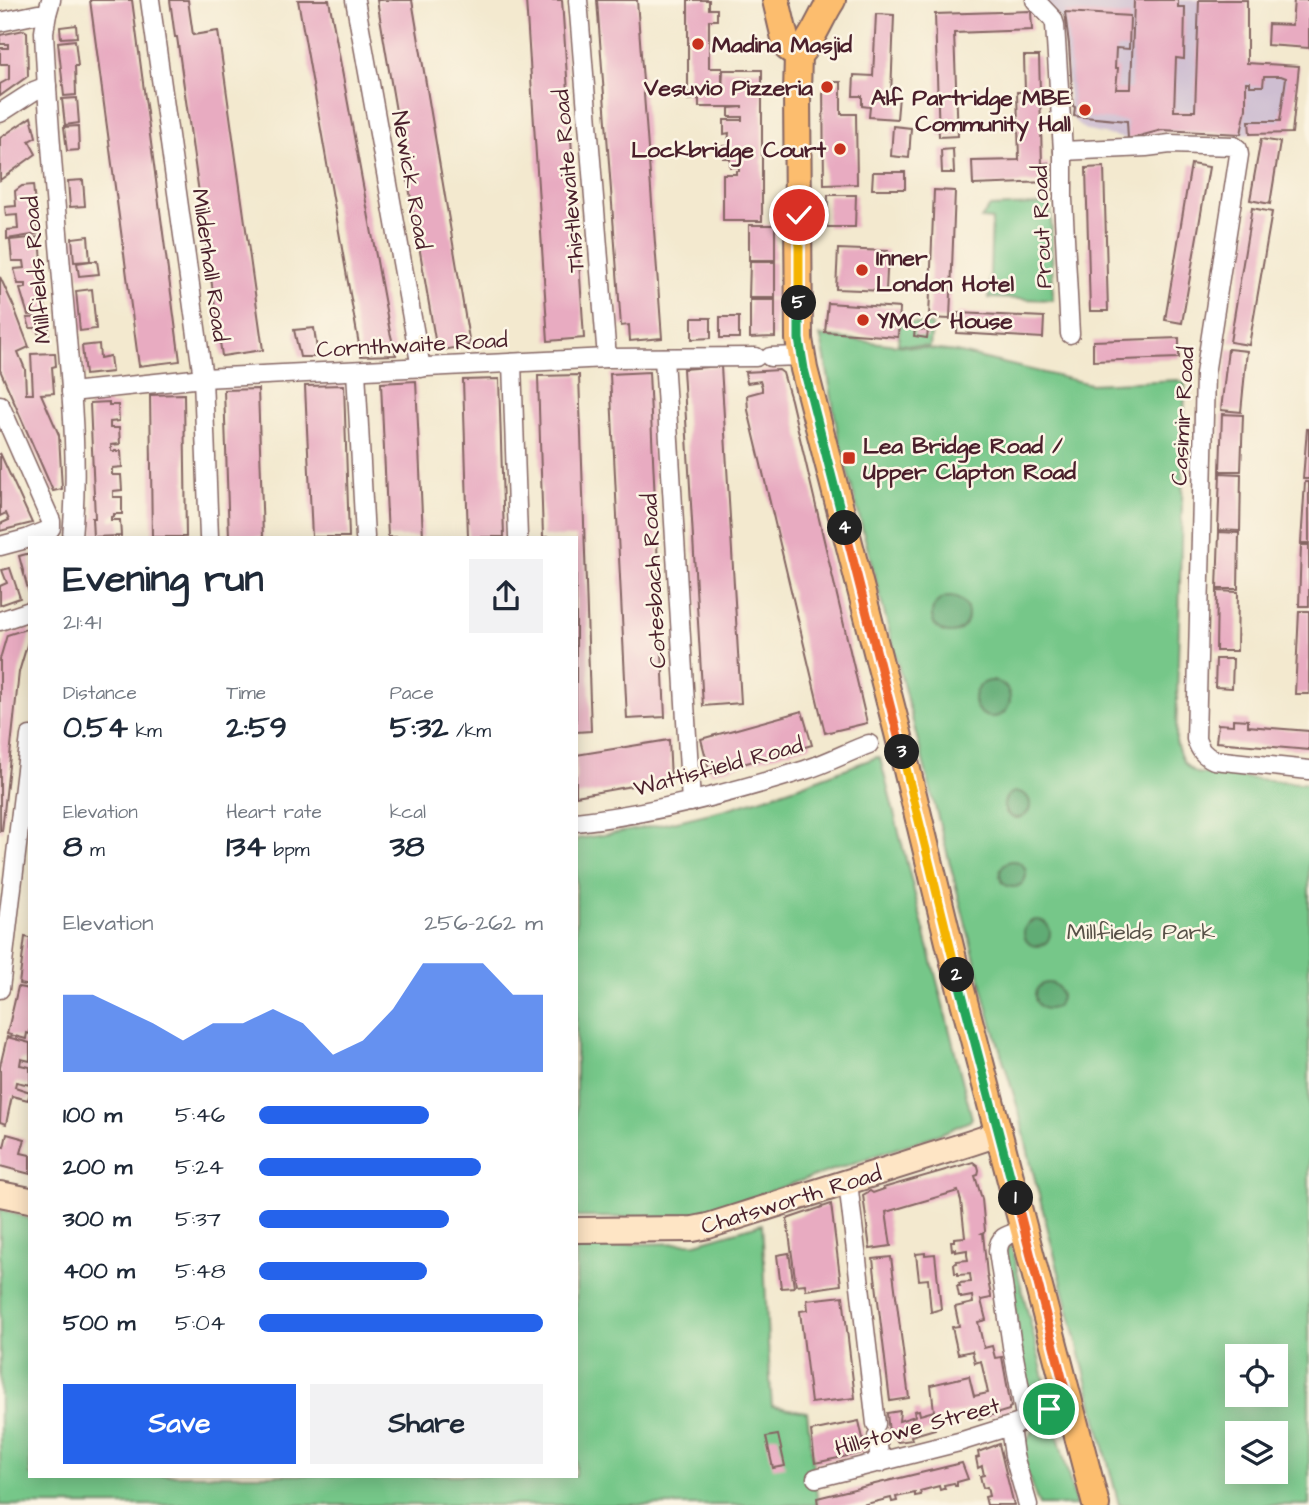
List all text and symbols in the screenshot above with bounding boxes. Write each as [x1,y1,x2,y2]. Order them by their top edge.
place label: Madina Masjid [712,29,852,61]
marker: Madina Masjid [690,36,706,52]
place label: Vesuvio Pizzeria [643,72,813,104]
marker: Vesuvio Pizzeria [819,79,835,95]
place label: Alf Partridge MBE Community Hall [871,82,1071,142]
street label: Thistlewaite Road [545,88,593,274]
marker: Alf Partridge MBE Community Hall [1077,102,1093,118]
street label: Newick Road [383,109,439,252]
place label: Lockbridge Court [631,134,827,167]
marker: Lockbridge Court [832,141,848,157]
street label: Prout Road [1024,165,1060,289]
pin [769,185,829,245]
street label: Mildenhall Road [183,187,237,344]
street label: Millfields Road [15,194,59,345]
icon: check [780,196,818,234]
place label: Inner London Hotel [876,242,1014,300]
marker: Inner London Hotel [854,262,870,278]
pin: 5 [782,286,816,320]
text: 5 [792,289,805,316]
place label: YMCC House [877,305,1013,337]
marker: YMCC House [855,312,871,328]
street label: Cornthwaite Road [316,324,509,366]
street label: Casimir Road [1163,346,1203,486]
place label: Lea Bridge Road / Upper Clapton Road [863,430,1076,488]
marker: Lea Bridge Road / Upper Clapton Road [841,450,857,466]
street label: Cotesbach Road [633,492,675,669]
pin: 4 [828,510,862,546]
text: 4 [838,514,851,541]
text: Evening run [63,554,264,606]
button: share [469,559,543,633]
text: 21:41 [63,606,102,638]
text: Distance [63,680,137,707]
text: Time [226,680,266,707]
text: Pace [390,680,434,707]
text: 0.54 [63,707,128,749]
text: 2:59 [226,707,287,749]
text: 5:32 [390,707,448,749]
text: km [128,718,162,745]
text: /km [448,718,491,745]
street label: Wattisfield Road [630,729,807,805]
pin: 3 [884,734,920,770]
text: 3 [897,738,906,765]
text: Elevation [63,799,138,826]
text: Heart rate [226,799,322,826]
text: kcal [390,799,426,826]
text: 8 [63,826,82,868]
text: 134 [226,826,266,868]
text: 38 [390,826,424,868]
text: m [82,837,105,864]
text: bpm [266,837,310,864]
text: Elevation [63,907,154,939]
text: 256–262 m [424,907,543,939]
park label: Millfields Park [1067,916,1215,948]
pin: 2 [940,958,974,992]
text: 2 [951,961,962,988]
text: 100 m [63,1099,122,1131]
text: 5:46 [175,1099,225,1131]
text: 200 m [63,1151,132,1183]
text: 5:24 [175,1151,224,1183]
street label: Chatsworth Road [697,1157,886,1243]
pin: 1 [998,1180,1034,1216]
text: 1 [1014,1184,1017,1211]
text: 300 m [63,1203,131,1235]
text: 5:37 [175,1203,221,1235]
text: 400 m [63,1255,135,1287]
text: 5:48 [175,1255,226,1287]
text: 500 m [63,1307,135,1339]
text: 5:04 [175,1307,225,1339]
map controls [1225,1344,1288,1484]
button: locate [1225,1344,1288,1407]
pin [1019,1379,1079,1439]
button: Save [63,1384,296,1464]
button: Share [310,1384,543,1464]
street label: Hillstowe Street [831,1389,1004,1464]
icon: arrive [1030,1390,1068,1428]
button: layers [1225,1421,1288,1484]

